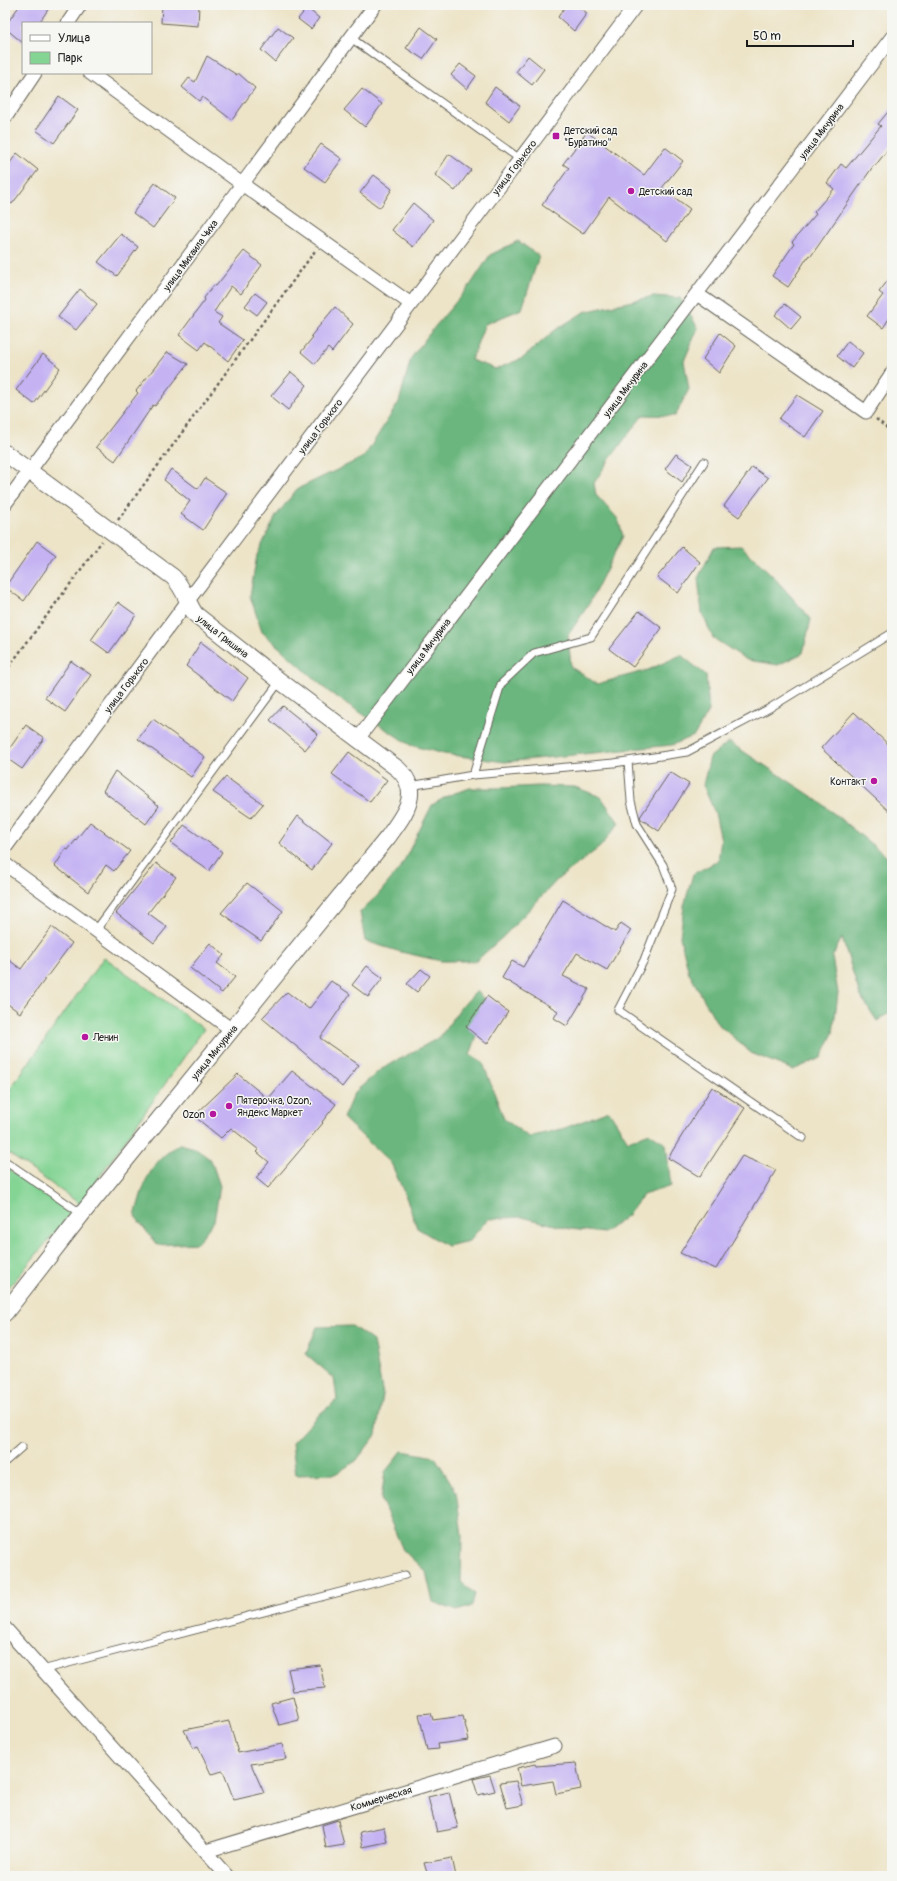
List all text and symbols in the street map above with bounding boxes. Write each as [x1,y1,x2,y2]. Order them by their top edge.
legend [22,22,152,74]
scale bar [747,22,853,48]
text: 50 m [753,29,781,44]
text: Улица [58,31,90,46]
text: Парк [58,51,83,66]
street label: улица Мичурина [796,101,847,163]
place label: Детский сад "Буратино" [563,125,617,149]
marker: Детский сад "Буратино" [551,131,561,141]
street label: улица Горького [490,137,540,198]
marker: Детский сад [626,186,636,196]
place label: Детский сад [638,186,692,198]
street label: улица Михаила Чиха [160,217,221,294]
street label: улица Мичурина [600,359,651,421]
street label: улица Горького [296,396,346,457]
street label: улица Гришина [193,612,251,661]
street label: улица Мичурина [403,616,454,678]
street label: улица Горького [102,655,152,716]
place label: Контакт [830,776,866,788]
marker: Контакт [869,776,879,786]
street label: улица Мичурина [188,1023,241,1083]
marker: Ленин [80,1032,90,1042]
place label: Ленин [92,1032,118,1044]
place label: Пятерочка, Ozon, Яндекс Маркет [237,1095,312,1119]
marker: Пятерочка, Ozon, Яндекс Маркет [224,1101,234,1111]
place label: Ozon [183,1109,205,1121]
marker: Ozon [208,1109,218,1119]
street label: Коммерческая [349,1784,414,1814]

